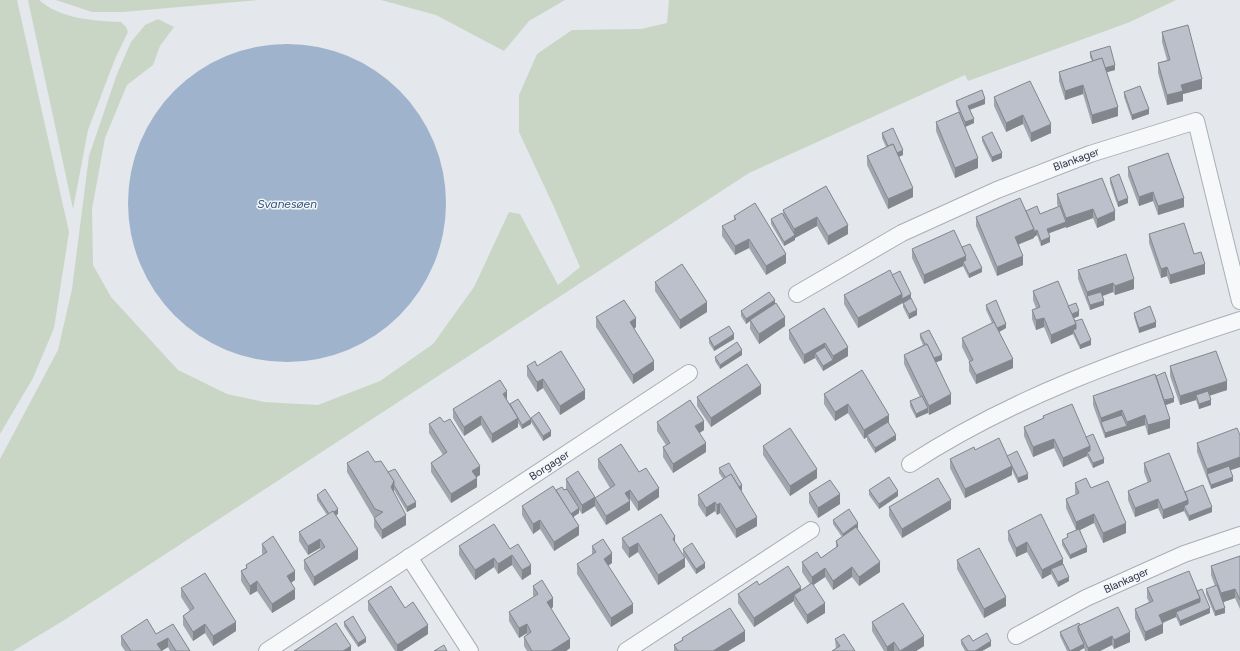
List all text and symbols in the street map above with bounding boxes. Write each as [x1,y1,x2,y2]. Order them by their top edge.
street label: Blankager [1051,145,1101,174]
water label: Svanesøen [257,197,317,211]
street label: Borgager [527,448,572,483]
street label: Blankager [1102,565,1151,596]

